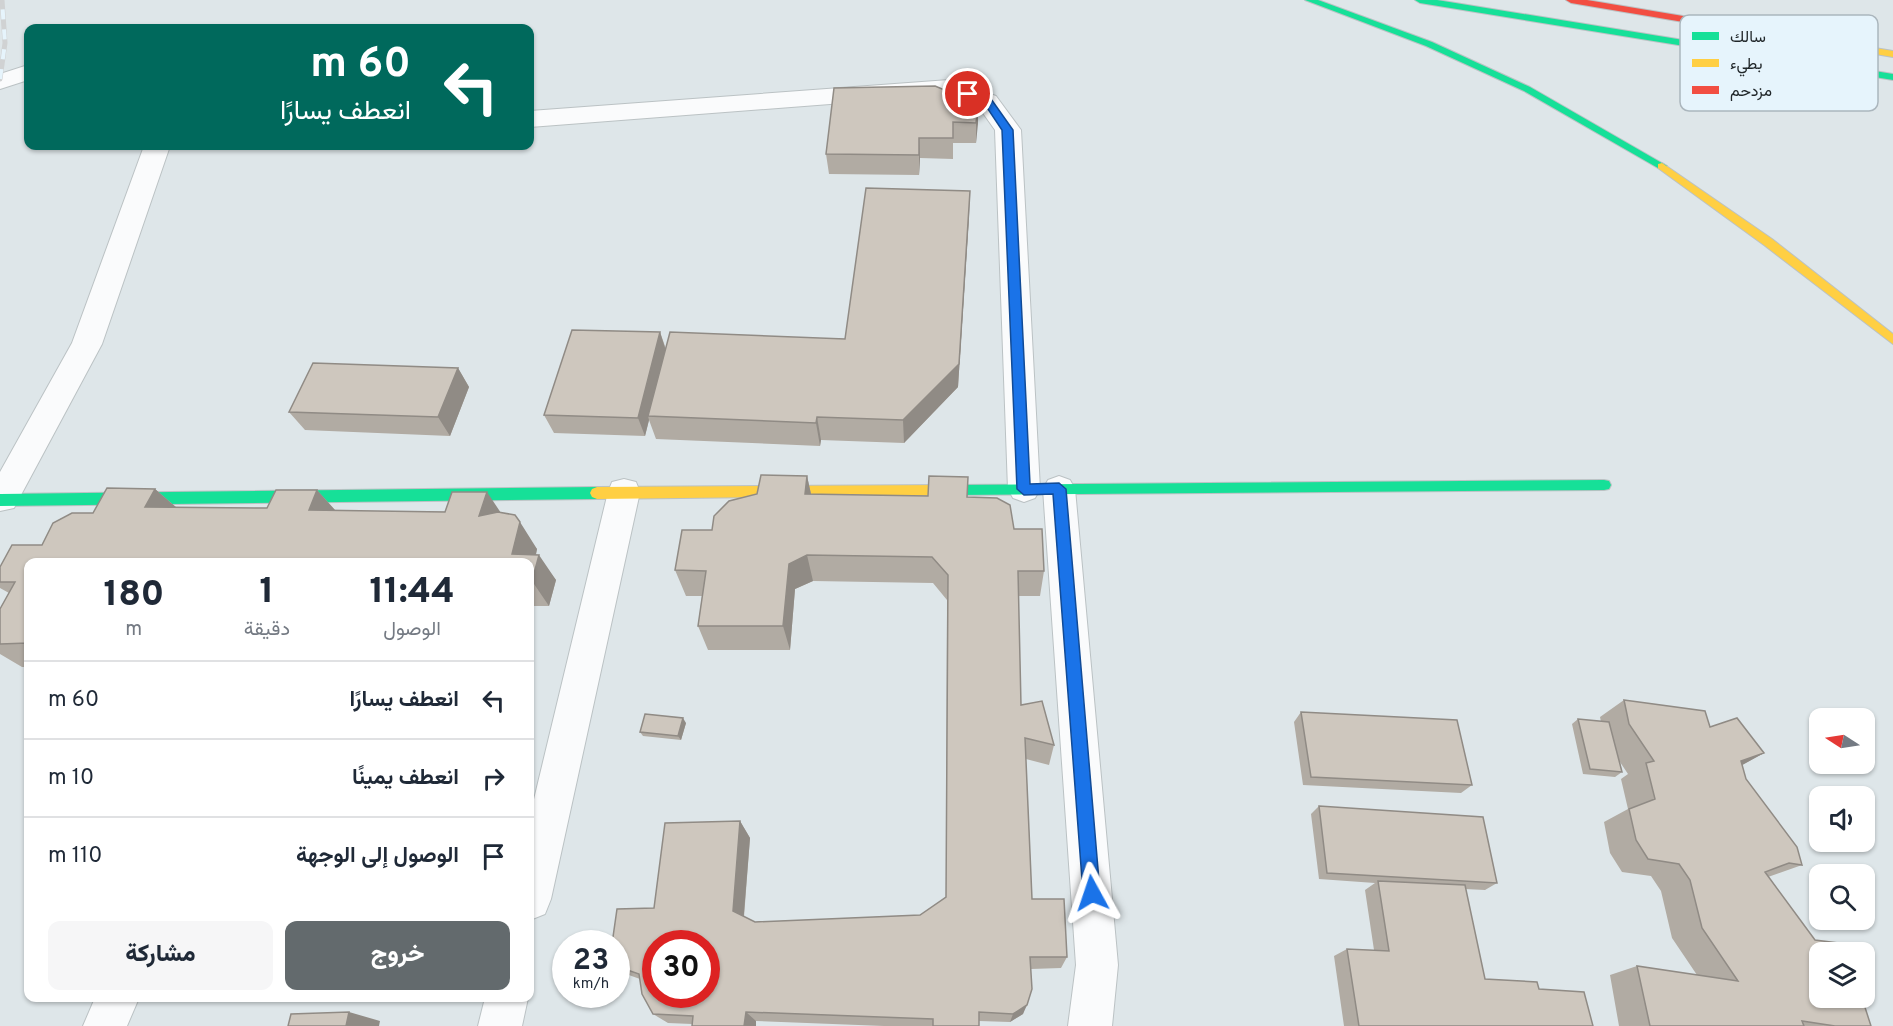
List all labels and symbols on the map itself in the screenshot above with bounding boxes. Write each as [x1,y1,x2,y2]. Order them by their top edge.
legend [1680,15,1878,111]
text: سالك [1730,28,1766,48]
text: بطيء [1730,55,1762,77]
pin [942,68,993,119]
text: مزدحم [1730,82,1772,102]
north arrow [1809,708,1875,774]
position arrow [1060,861,1124,925]
speed limit sign: 30 [642,930,720,1008]

